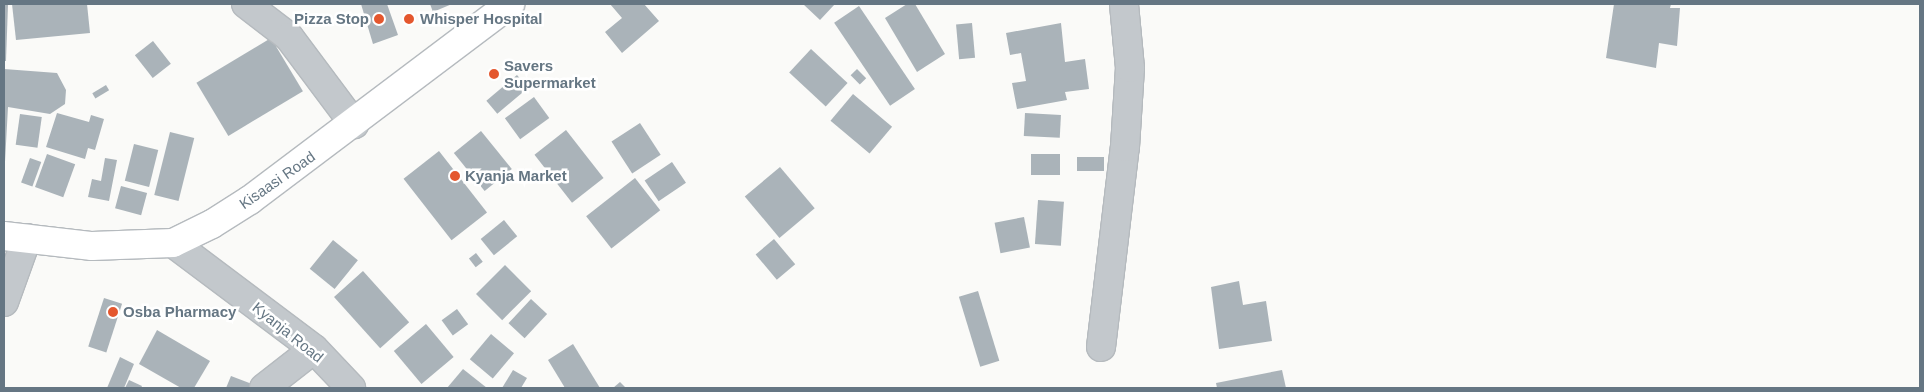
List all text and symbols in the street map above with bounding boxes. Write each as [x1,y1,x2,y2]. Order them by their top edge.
place label: Pizza Stop [294,10,369,28]
place label: Whisper Hospital [420,10,543,28]
marker: Whisper Hospital [402,12,416,26]
marker: Pizza Stop [373,13,385,25]
place label: Savers Supermarket [504,56,596,91]
marker: Savers Supermarket [488,68,500,80]
street label: Kisaasi Road [236,147,318,213]
place label: Kyanja Market [465,167,567,185]
marker: Kyanja Market [449,170,461,182]
street label: Kyanja Road [249,298,327,366]
place label: Osba Pharmacy [123,303,236,321]
marker: Osba Pharmacy [107,306,119,318]

